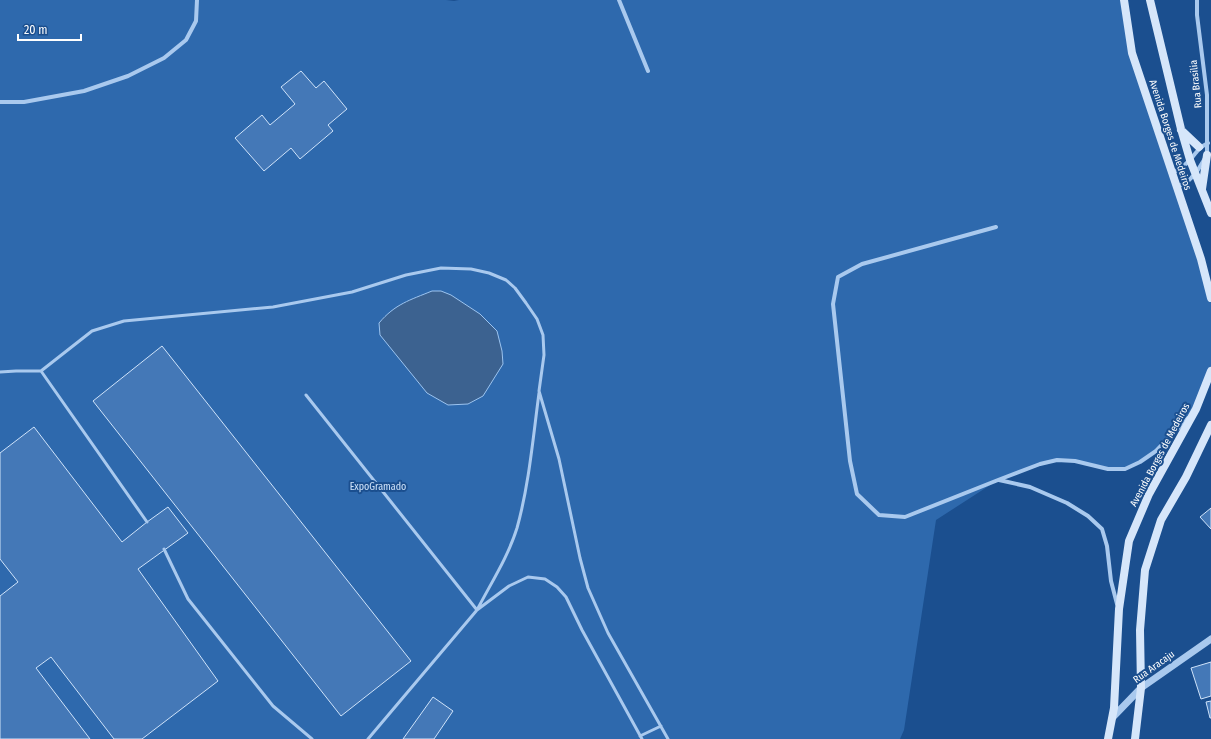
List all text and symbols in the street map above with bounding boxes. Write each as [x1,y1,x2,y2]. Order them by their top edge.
scale bar [18,16,81,42]
text: 20 m [24,23,48,37]
street label: Rua Brasília [1187,59,1204,109]
street label: Avenida Borges de Medeiros [1146,78,1194,192]
street label: Avenida Borges de Medeiros [1128,401,1192,509]
park label: ExpoGramado [350,481,406,493]
street label: Rua Aracaju [1131,648,1177,686]

